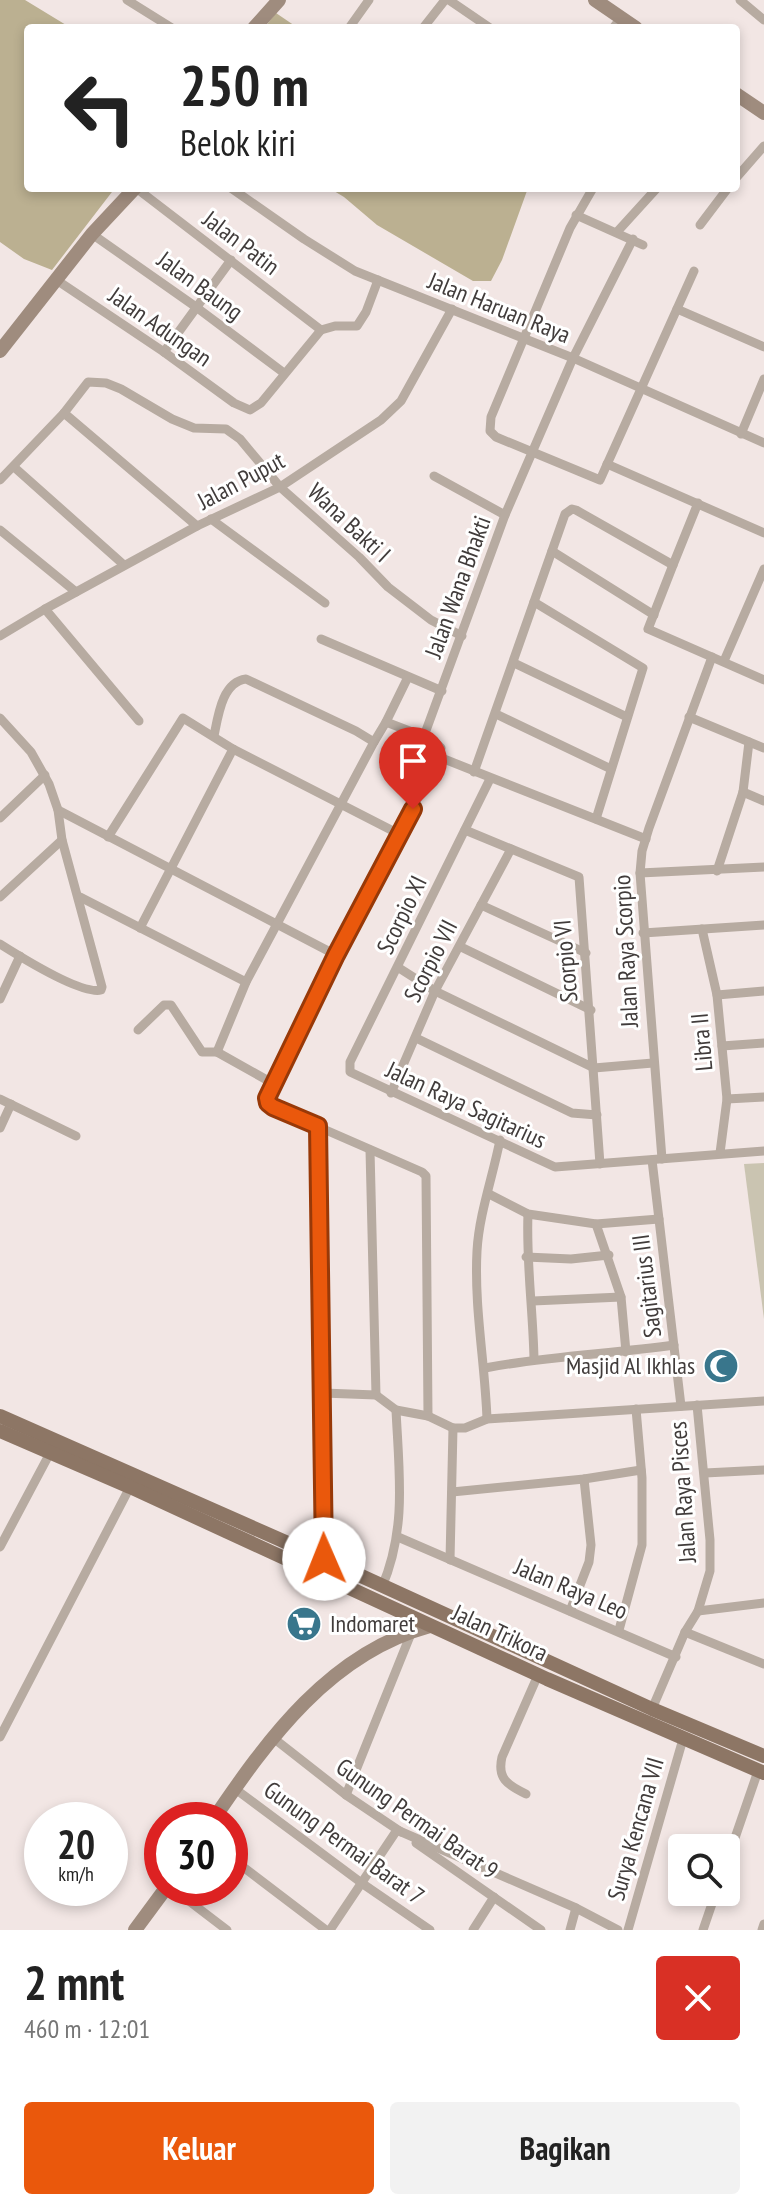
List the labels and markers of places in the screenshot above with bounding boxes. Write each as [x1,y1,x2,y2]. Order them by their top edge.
pin [379,727,447,809]
mosque icon: Masjid Al Ikhlas [702,1347,740,1385]
place label: Masjid Al Ikhlas [566,1350,695,1381]
supermarket icon: Indomaret [285,1605,323,1643]
place label: Indomaret [330,1608,416,1639]

